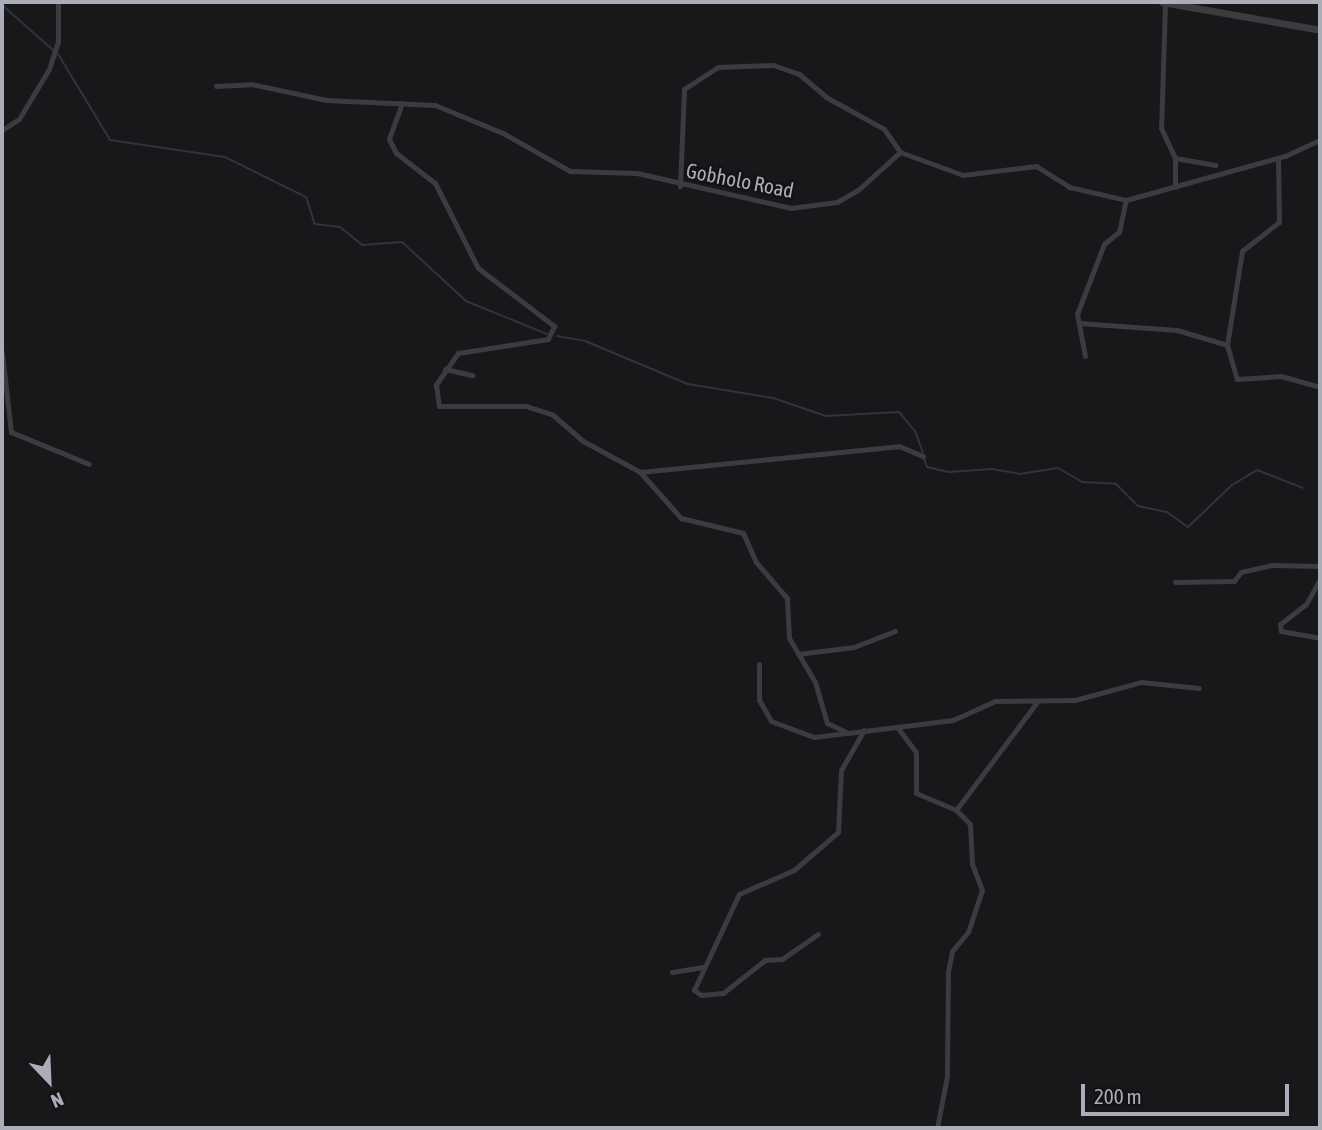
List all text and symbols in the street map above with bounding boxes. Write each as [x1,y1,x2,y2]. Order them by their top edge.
street label: Gobholo Road [684,157,796,203]
north arrow [14,1046,84,1116]
scale bar [1084,1070,1292,1114]
text: 200 m [1094,1084,1142,1108]
text: N [48,1088,67,1113]

